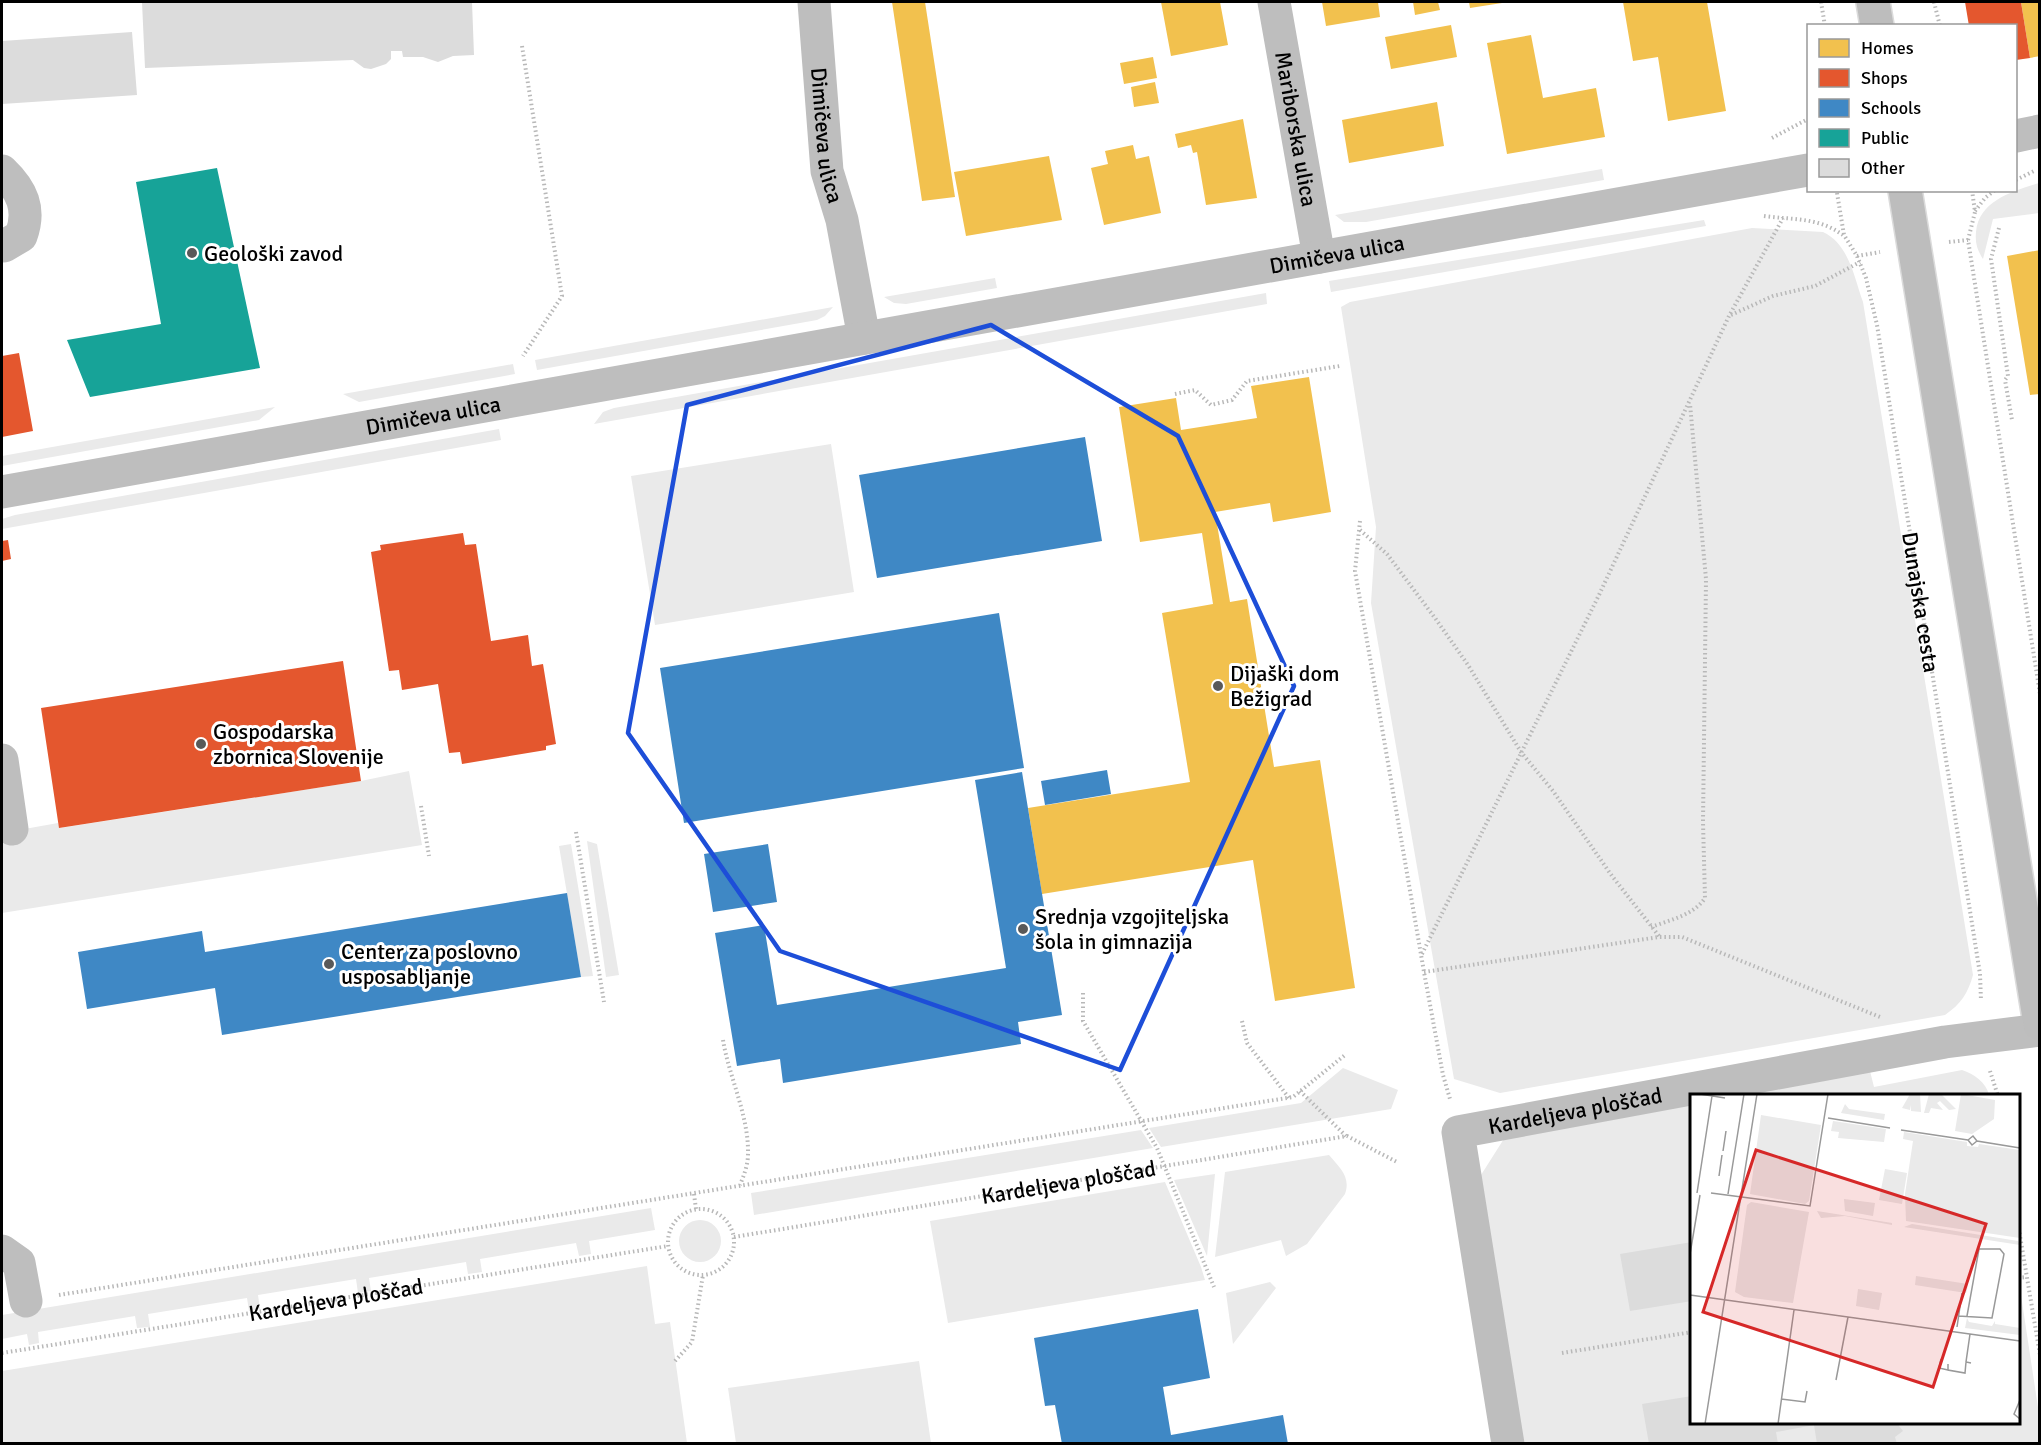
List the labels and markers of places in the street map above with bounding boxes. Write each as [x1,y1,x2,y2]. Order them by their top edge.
place label: Geološki zavod [204,240,343,267]
marker: Geološki zavod [185,246,199,260]
place label: Dijaški dom Bežigrad [1230,660,1339,712]
marker: Dijaški dom Bežigrad [1211,679,1225,693]
place label: Gospodarska zbornica Slovenije [213,718,384,770]
marker: Gospodarska zbornica Slovenije [194,737,208,751]
place label: Srednja vzgojiteljska šola in gimnazija [1035,903,1229,955]
marker: Srednja vzgojiteljska šola in gimnazija [1016,922,1030,936]
place label: Center za poslovno usposabljanje [341,938,518,990]
marker: Center za poslovno usposabljanje [322,957,336,971]

